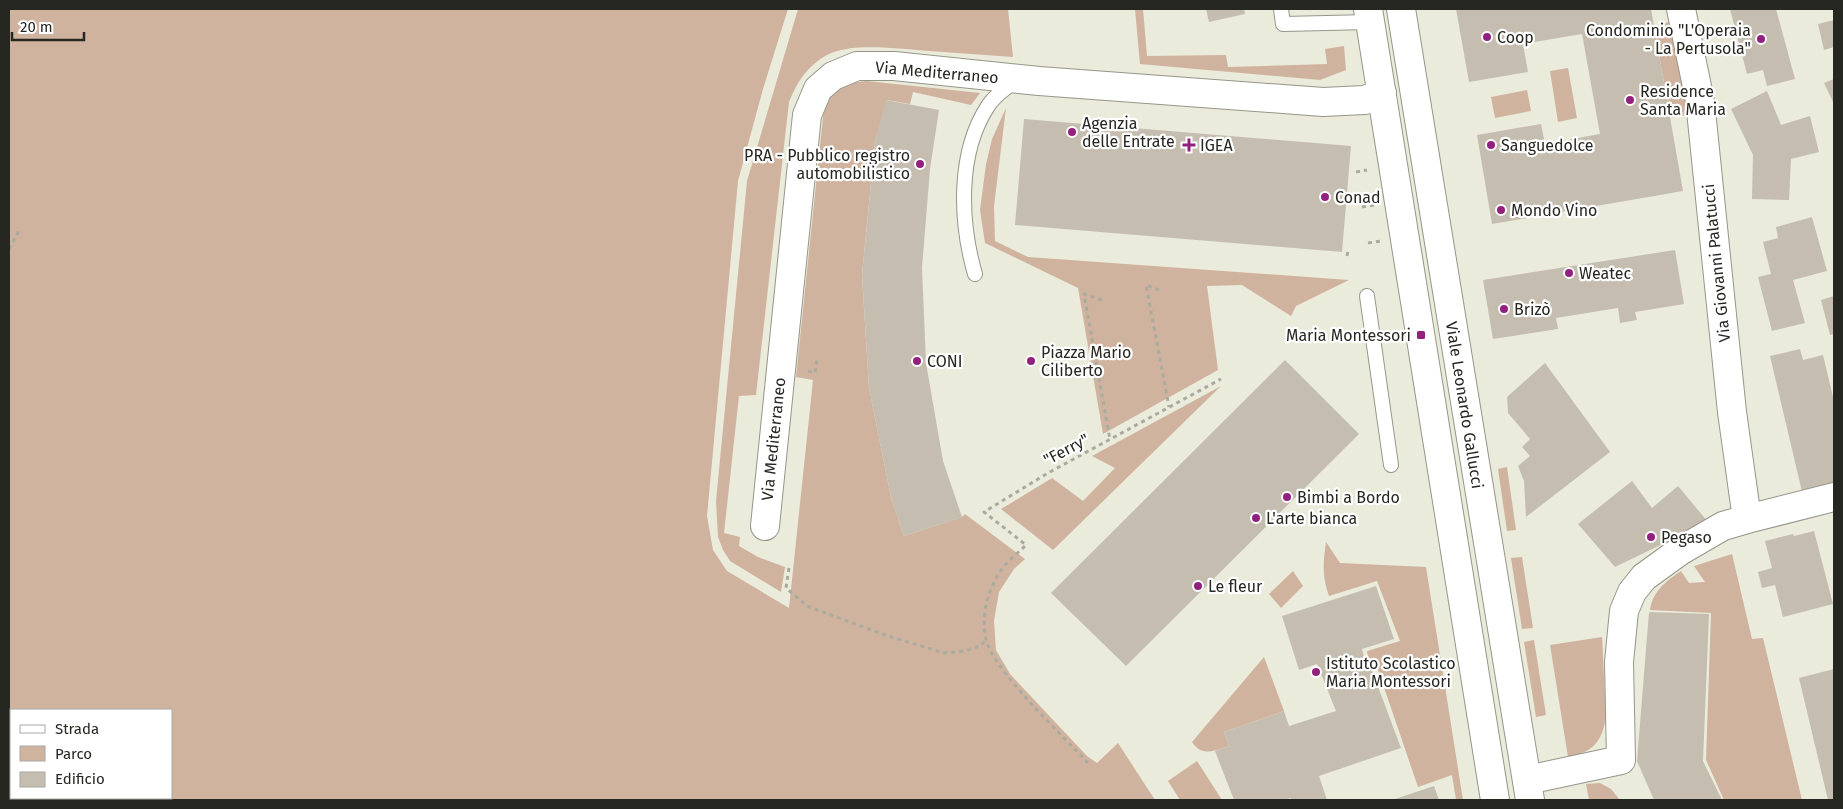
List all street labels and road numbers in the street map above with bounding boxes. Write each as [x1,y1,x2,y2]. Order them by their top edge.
street label: Via Mediterraneo [874,58,999,87]
street label: Via Giovanni Palatucci [1699,183,1734,343]
street label: Viale Leonardo Gallucci [1442,320,1487,490]
street label: Via Mediterraneo [758,376,789,502]
street label: "Ferry" [1040,430,1092,469]

